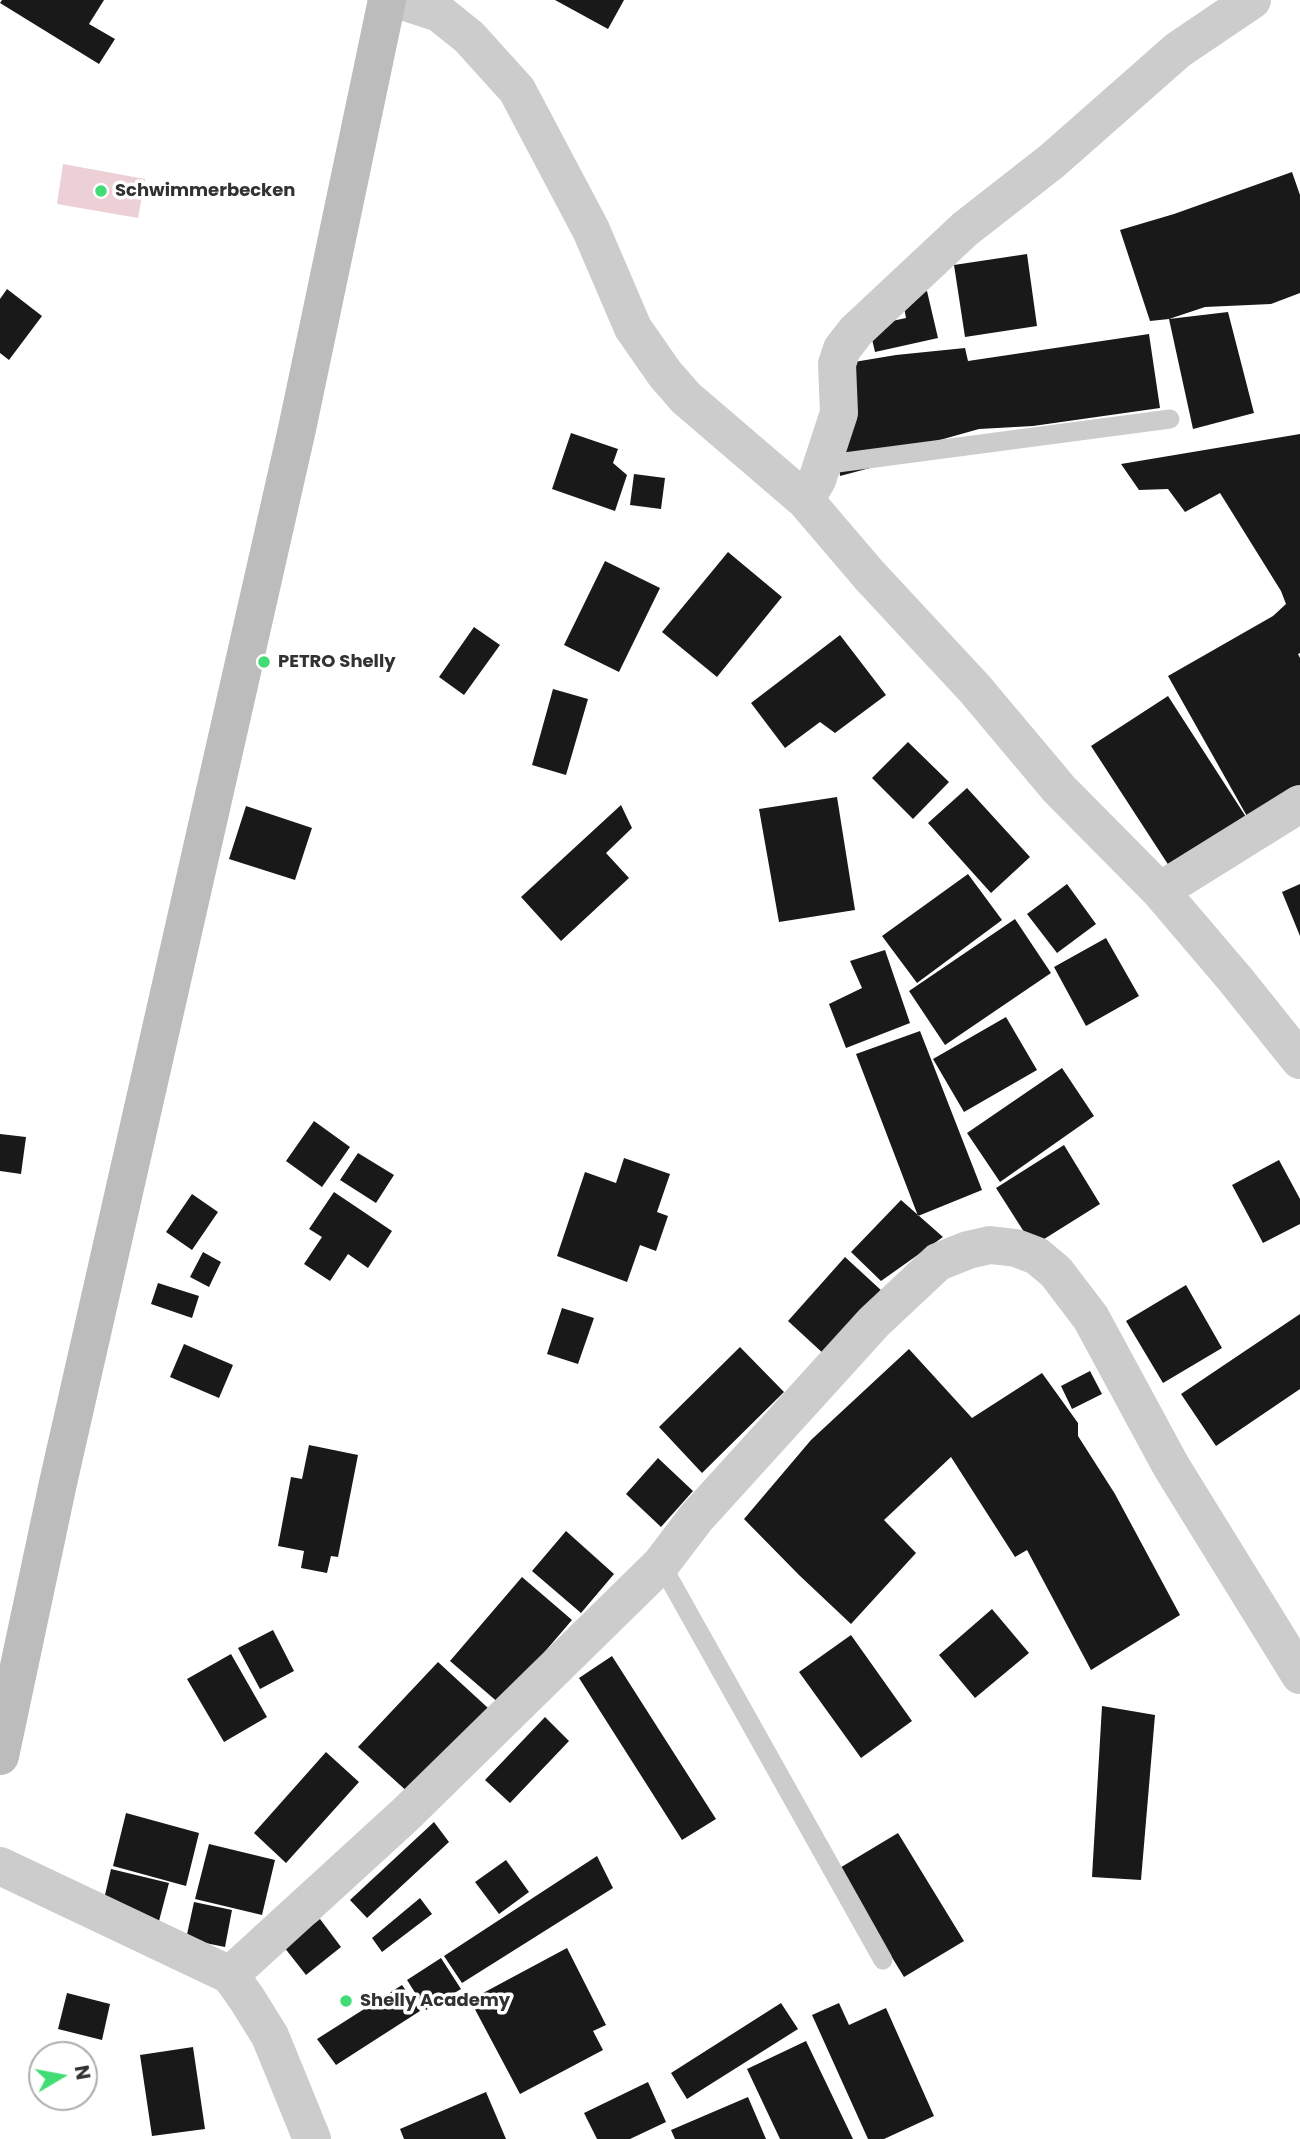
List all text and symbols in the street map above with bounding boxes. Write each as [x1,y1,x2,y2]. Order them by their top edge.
place label: Schwimmerbecken [115,180,295,202]
marker: Schwimmerbecken [93,183,109,199]
place label: PETRO Shelly [278,651,396,673]
marker: PETRO Shelly [256,654,272,670]
place label: Shelly Academy [360,1990,510,2012]
marker: Shelly Academy [338,1993,354,2009]
north arrow [28,2041,98,2111]
text: N [68,2063,97,2082]

